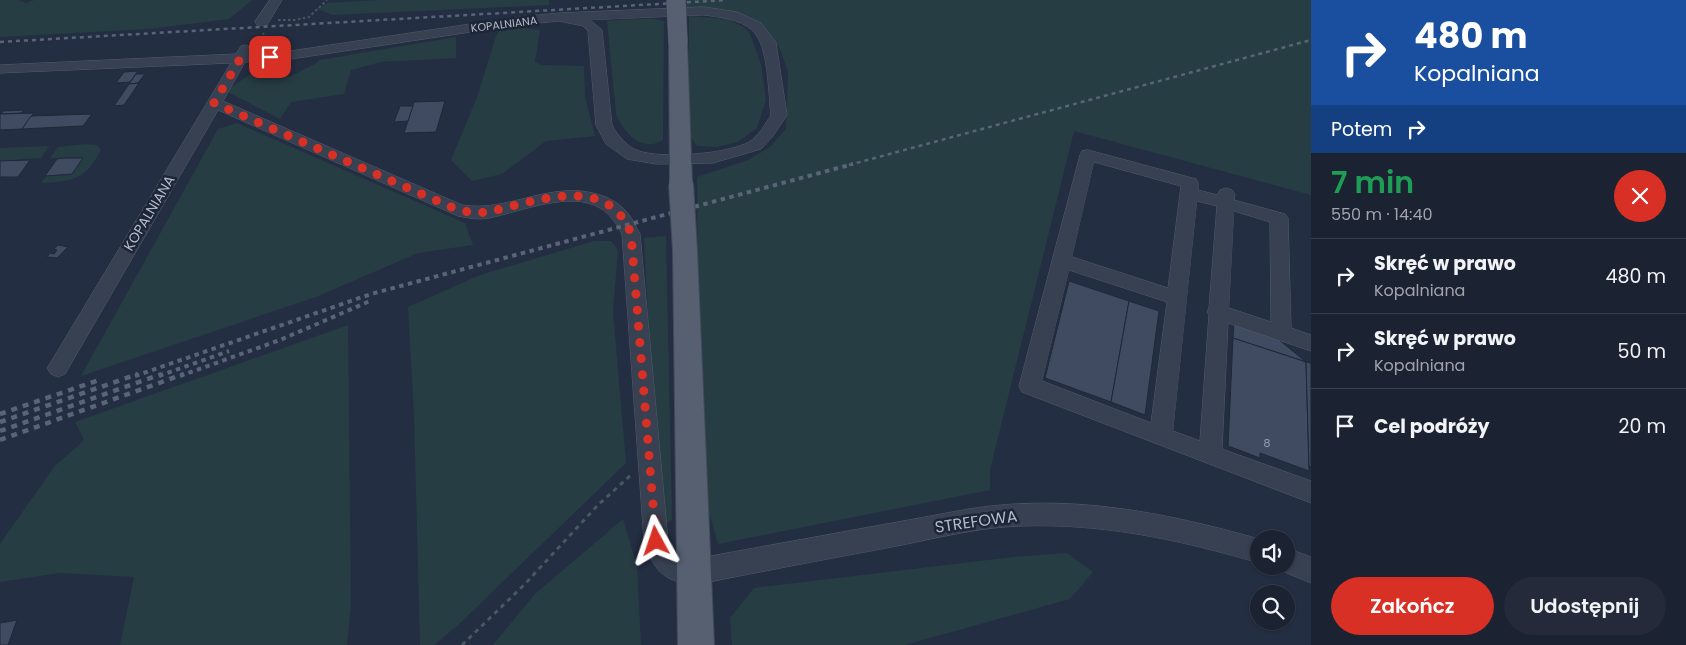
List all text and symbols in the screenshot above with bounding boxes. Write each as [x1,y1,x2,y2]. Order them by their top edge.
text: 480 m [1414,11,1528,60]
street label: KOPALNIANA [470,12,539,36]
icon: right [1331,20,1396,85]
pin [249,36,291,78]
icon: arrive [256,43,284,71]
text: Kopalniana [1414,58,1540,89]
icon: right [1402,115,1430,143]
text: Potem [1331,116,1392,143]
text: 7 min [1331,161,1414,204]
button: close [1614,170,1666,222]
street label: KOPALNIANA [119,171,179,255]
text: 550 m · 14:40 [1331,203,1433,226]
text: Skręć w prawo [1374,250,1516,277]
icon: right [1331,262,1359,290]
text: 480 m [1605,263,1666,290]
text: Kopalniana [1374,279,1465,302]
text: Skręć w prawo [1374,325,1516,352]
icon: right [1331,337,1359,365]
text: 50 m [1617,338,1666,365]
text: Kopalniana [1374,354,1465,377]
icon: arrive [1331,412,1359,440]
text: Cel podróży [1374,413,1489,440]
text: 20 m [1618,413,1666,440]
house number: 8 [1264,435,1271,451]
street label: STREFOWA [933,504,1019,539]
position arrow [629,514,681,566]
map controls [1250,530,1295,630]
button: sound [1250,530,1295,575]
button: Zakończ [1331,577,1494,635]
button: Udostępnij [1504,577,1666,635]
button: search [1250,585,1295,630]

